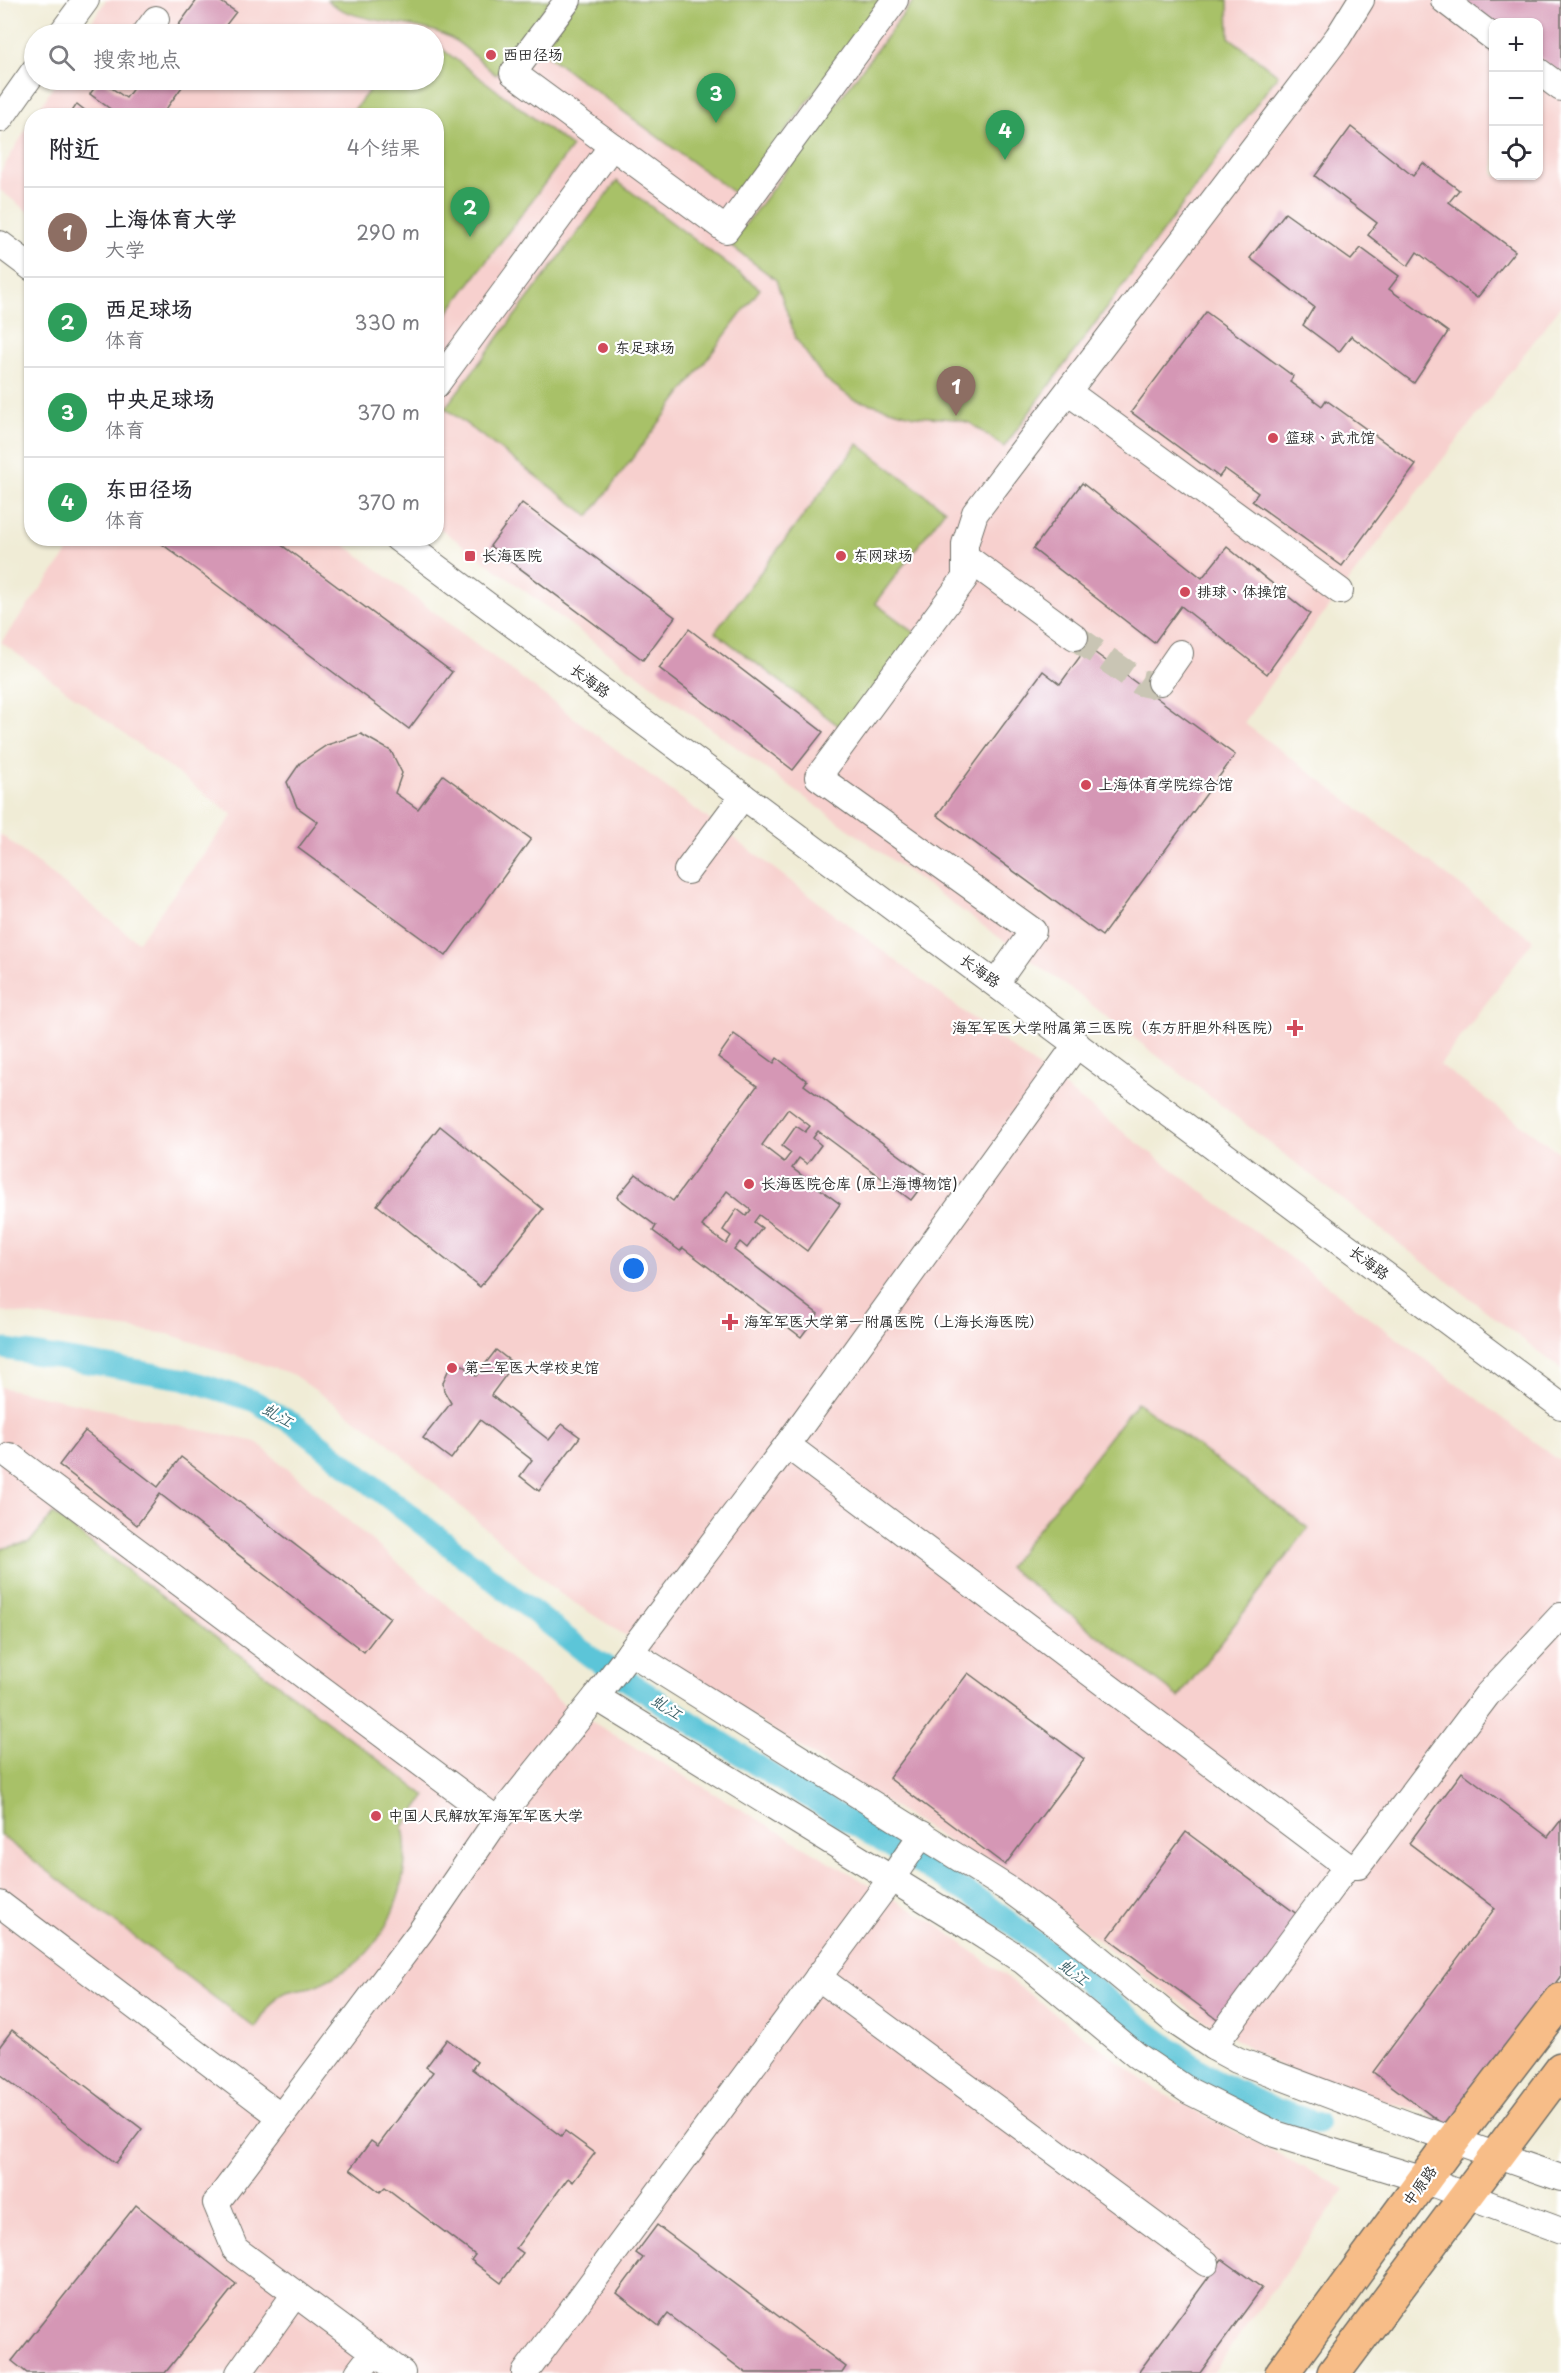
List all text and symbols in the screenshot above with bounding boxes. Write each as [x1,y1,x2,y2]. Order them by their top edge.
map controls [1489,18,1543,180]
button: + [1489,18,1543,72]
search box [24,24,444,90]
icon: search [45,41,78,74]
text: 搜索地点 [93,41,181,74]
place label: 西田径场 [503,42,563,65]
marker: 西田径场 [484,48,498,62]
button: − [1489,72,1543,126]
pin: 3 [696,74,736,123]
pin: 4 [986,110,1024,160]
button: locate [1489,126,1543,180]
text: 附近 [48,128,100,167]
text: 4个结果 [347,132,420,162]
pin: 2 [450,188,490,237]
text: 上海体育大学 [105,201,237,234]
text: 1 [63,217,72,247]
text: 290 m [356,217,420,247]
text: 大学 [105,234,145,264]
text: 西足球场 [105,291,193,324]
text: 2 [60,307,75,337]
text: 330 m [354,307,420,337]
text: 体育 [105,324,145,354]
place label: 东足球场 [615,335,675,358]
marker: 东足球场 [596,341,610,355]
pin: 1 [936,366,976,416]
text: 中央足球场 [105,381,215,414]
text: 3 [61,397,74,427]
text: 370 m [357,397,420,427]
text: 体育 [105,414,145,444]
place label: 篮球、武术馆 [1285,425,1375,448]
marker: 篮球、武术馆 [1266,431,1280,445]
text: 东田径场 [105,471,193,504]
text: 4 [61,487,74,517]
text: 370 m [357,487,420,517]
text: 体育 [105,504,145,534]
place label: 长海医院 [482,543,542,566]
place label: 东网球场 [853,543,913,566]
marker: 长海医院 [463,549,477,563]
marker: 东网球场 [834,549,848,563]
place label: 排球、体操馆 [1197,579,1287,602]
marker: 排球、体操馆 [1178,585,1192,599]
street label: 长海路 [566,657,616,703]
place label: 上海体育学院综合馆 [1098,772,1233,795]
marker: 上海体育学院综合馆 [1079,778,1093,792]
street label: 长海路 [956,947,1006,992]
place label: 海军军医大学附属第三医院（东方肝胆外科医院） [952,1015,1282,1038]
marker: 海军军医大学附属第三医院（东方肝胆外科医院） [1286,1019,1304,1037]
place label: 长海医院仓库 (原上海博物馆) [761,1171,958,1194]
marker: 长海医院仓库 (原上海博物馆) [742,1177,756,1191]
street label: 长海路 [1345,1239,1395,1285]
your location [619,1254,648,1283]
place label: 海军军医大学第一附属医院（上海长海医院） [744,1309,1044,1332]
marker: 海军军医大学第一附属医院（上海长海医院） [721,1313,739,1331]
place label: 第二军医大学校史馆 [464,1355,599,1378]
marker: 第二军医大学校史馆 [445,1361,459,1375]
water label: 虬江 [259,1396,299,1433]
water label: 虬江 [648,1687,688,1725]
place label: 中国人民解放军海军军医大学 [388,1803,583,1826]
marker: 中国人民解放军海军军医大学 [369,1809,383,1823]
water label: 虬江 [1055,1952,1095,1991]
street label: 中原路 [1396,2160,1441,2210]

